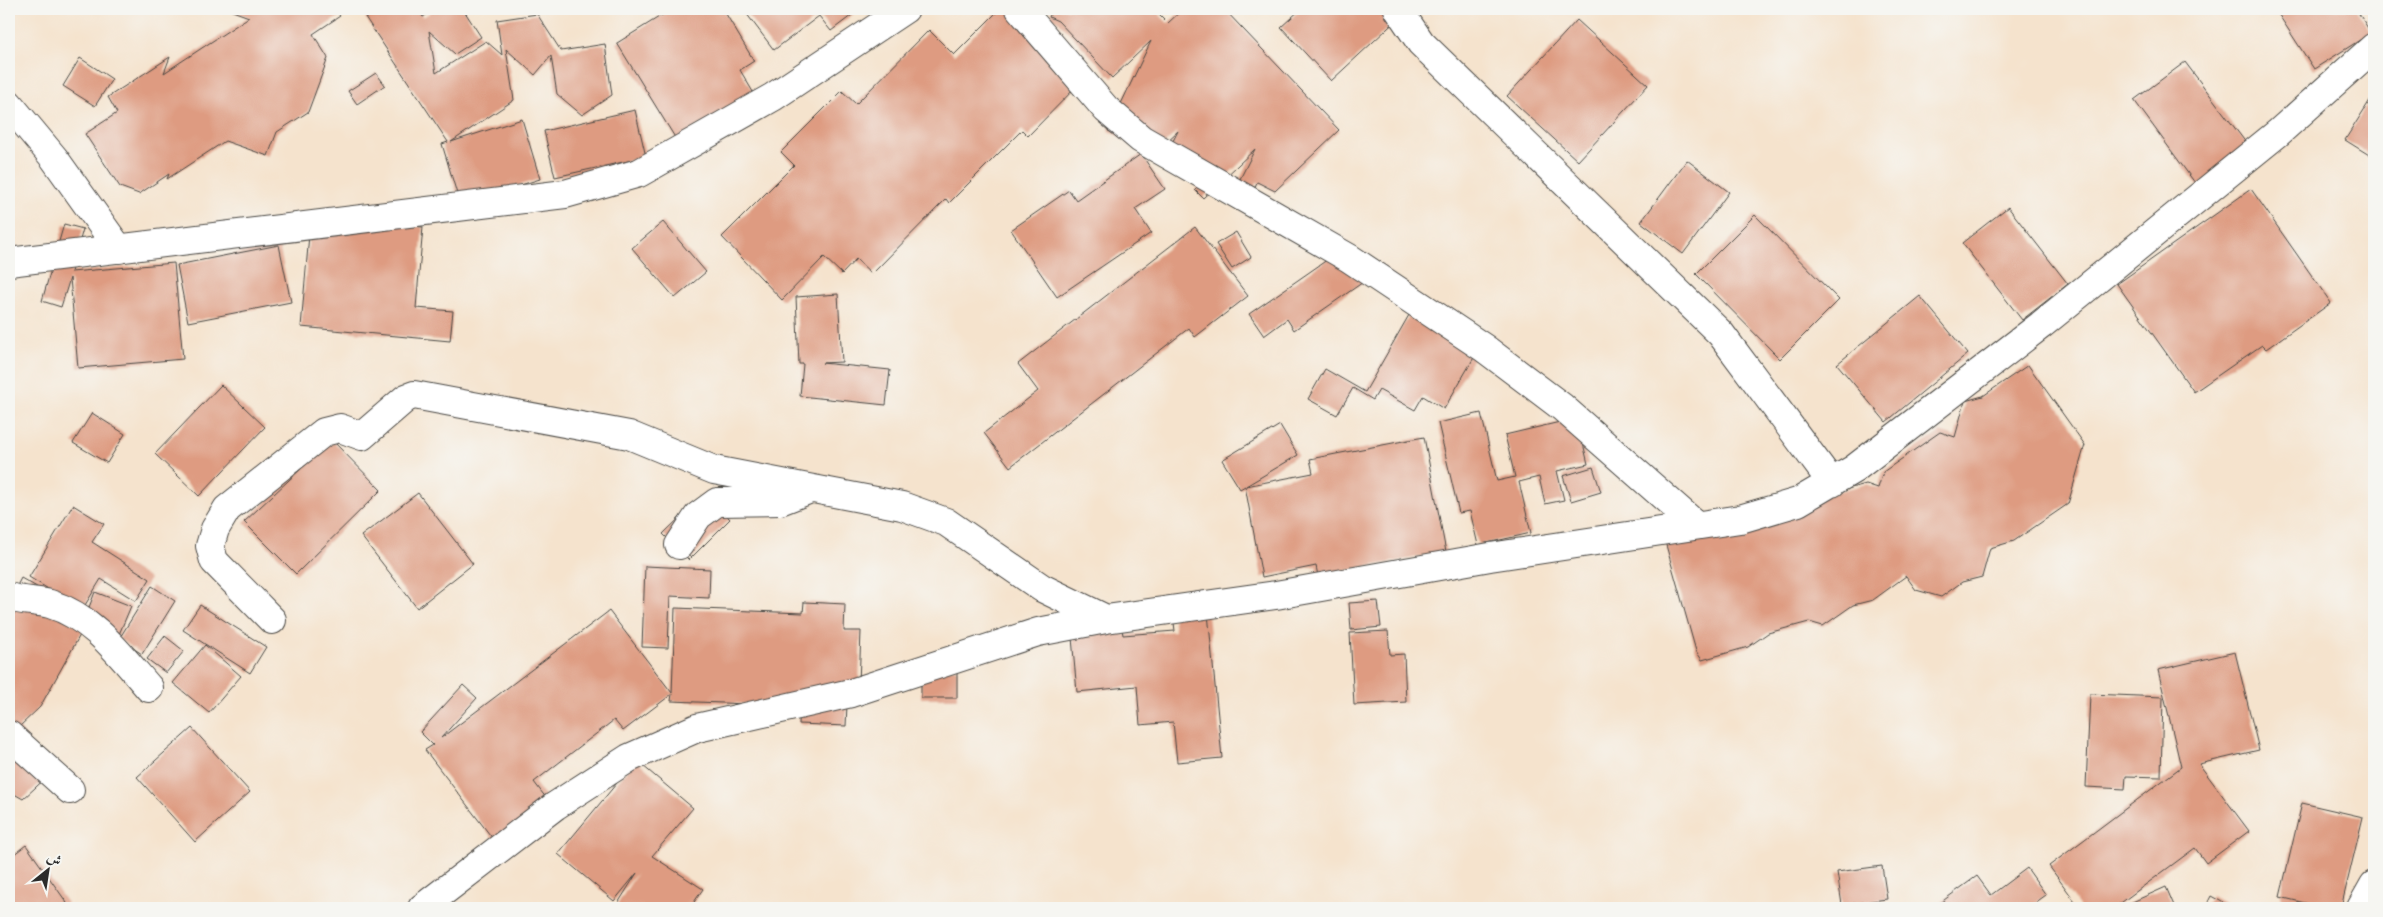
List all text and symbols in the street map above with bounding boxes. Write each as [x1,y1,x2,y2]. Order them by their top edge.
north arrow [22,844,72,894]
text: ش [43,848,65,872]

